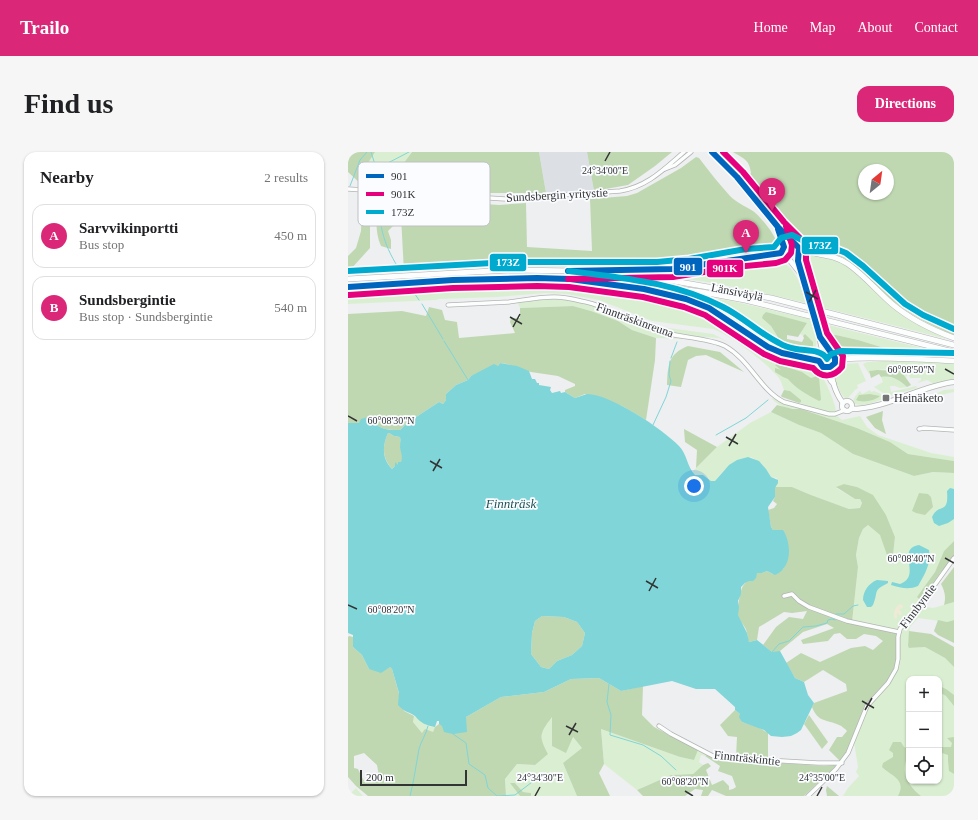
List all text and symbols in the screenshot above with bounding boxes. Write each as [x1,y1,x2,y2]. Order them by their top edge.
text: Trailo [20,17,69,38]
text: Home [754,20,788,35]
text: Map [810,20,835,35]
text: About [857,20,892,35]
text: Contact [914,20,958,35]
button: Directions [857,86,954,122]
text: Find us [24,88,114,119]
legend [358,162,490,226]
north arrow [858,164,894,200]
text: 24°34'00"E [582,165,628,176]
text: Nearby [40,168,94,187]
text: 2 results [264,170,308,185]
text: 901 [391,170,408,182]
pin: B [759,178,785,211]
street label: Sundsbergin yritystie [506,185,608,205]
text: 901K [391,188,416,200]
text: 173Z [391,206,415,218]
text: Sarvvikinportti [79,220,178,236]
pin: A [733,220,759,253]
text: A [49,228,59,243]
text: 450 m [274,228,307,243]
line badge: 173Z [801,236,839,255]
text: Bus stop [79,237,124,252]
text: 173Z [808,239,832,251]
line badge: 173Z [489,253,527,272]
text: 173Z [496,256,520,268]
line badge: 901 [673,257,703,276]
line badge: 901K [706,259,744,278]
text: 901 [680,261,696,273]
text: 901K [712,262,738,274]
street label: Länsiväylä [710,280,765,304]
text: Sundsbergintie [79,292,176,308]
text: B [50,300,58,315]
text: 540 m [274,300,307,315]
street label: Finnträskinreuna [594,300,676,341]
text: Bus stop · Sundsbergintie [79,309,213,324]
text: 60°08'50"N [887,364,935,375]
place label: Heinäketo [894,391,943,405]
marker: Heinäketo [881,393,891,403]
text: 60°08'30"N [367,415,415,426]
your location [684,476,704,496]
water label: Finnträsk [485,496,537,511]
text: 60°08'40"N [887,553,935,564]
street label: Finnbyntie [897,581,939,631]
text: 60°08'20"N [367,604,415,615]
map controls [906,676,942,784]
button: + [906,676,942,712]
button: − [906,712,942,748]
street label: Finnträskintie [713,748,781,768]
button: locate [906,748,942,784]
scale bar [360,768,467,787]
text: 200 m [366,771,394,783]
text: 24°34'30"E [517,772,563,783]
text: 24°35'00"E [799,772,845,783]
text: 60°08'20"N [661,776,709,787]

